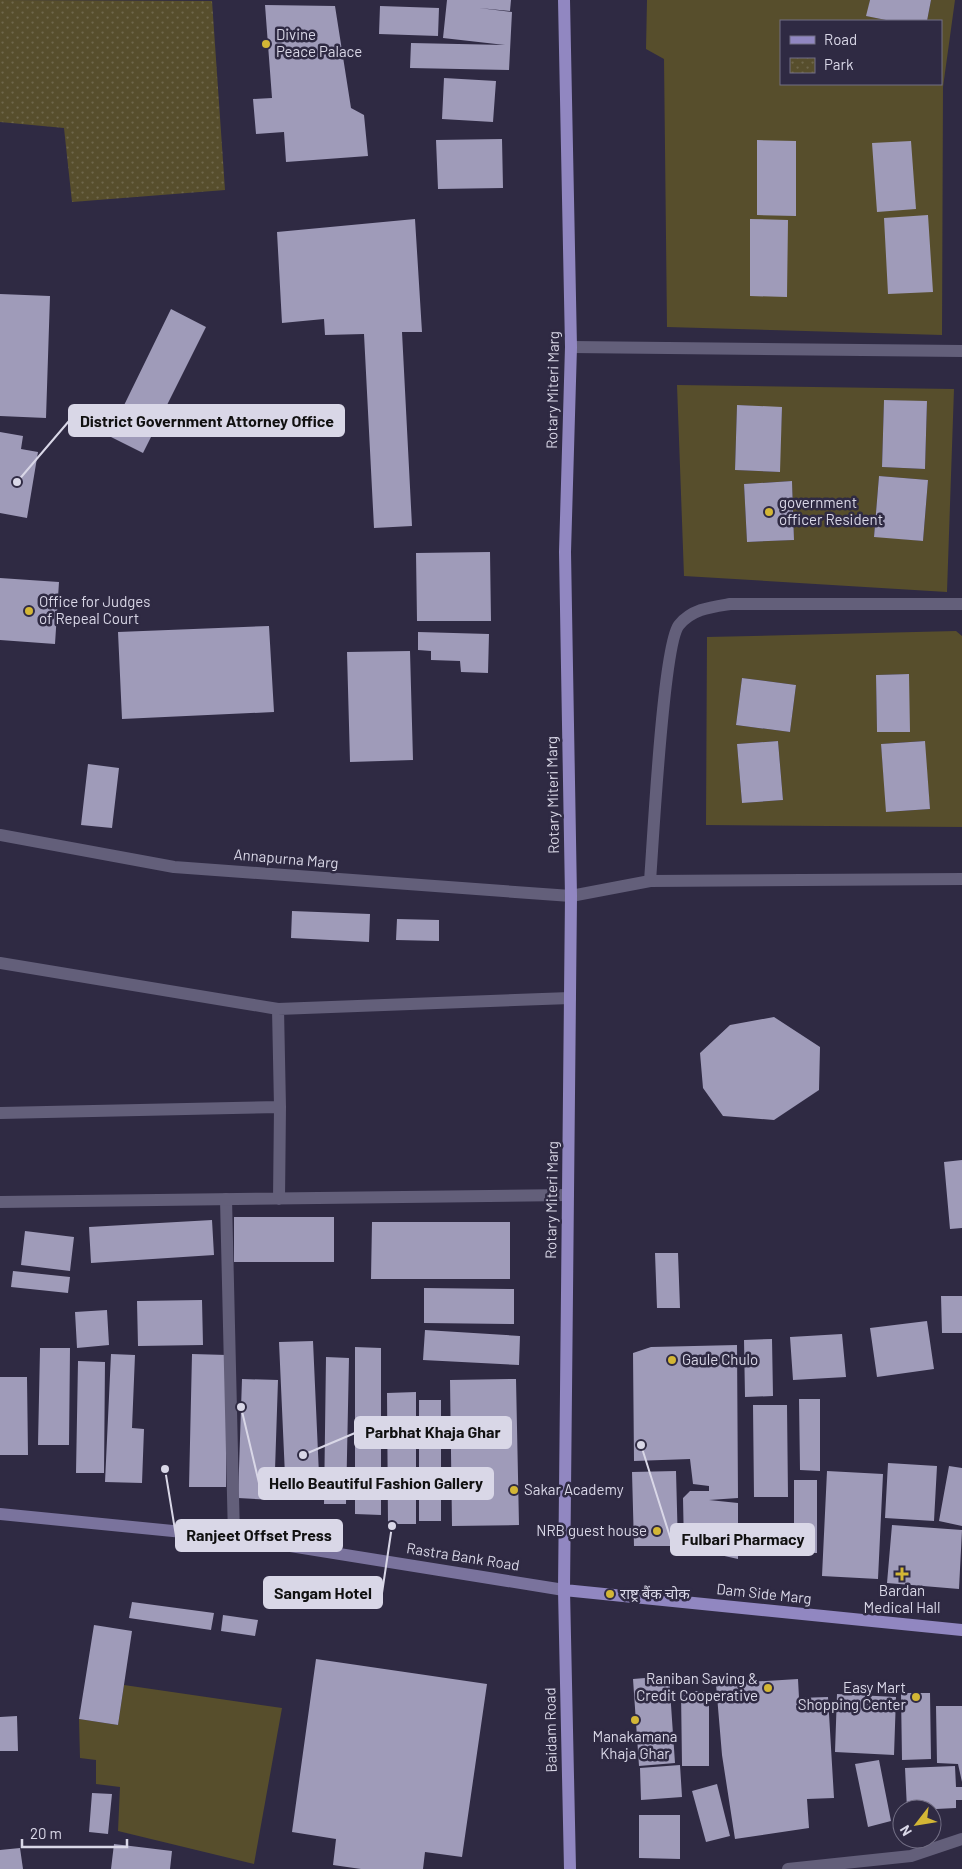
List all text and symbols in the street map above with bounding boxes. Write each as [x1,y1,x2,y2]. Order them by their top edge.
legend [780,20,942,85]
place label: Divine Peace Palace [276,25,362,60]
text: Road [824,30,857,48]
marker: Divine Peace Palace [260,38,272,50]
text: Park [824,55,854,73]
street label: Rotary Miteri Marg [542,331,562,449]
callout: District Government Attorney Office [69,405,344,436]
text: District Government Attorney Office [80,411,334,430]
place label: government officer Resident [779,493,883,528]
marker: government officer Resident [763,506,775,518]
place label: Office for Judges of Repeal Court [39,592,150,627]
marker: Office for Judges of Repeal Court [23,605,35,617]
street label: Rotary Miteri Marg [542,736,562,854]
street label: Annapurna Marg [233,844,339,872]
street label: Rotary Miteri Marg [541,1141,561,1259]
place label: Gaule Chulo [682,1350,758,1368]
marker: Gaule Chulo [666,1354,678,1366]
callout: Parbhat Khaja Ghar [355,1417,511,1448]
text: Parbhat Khaja Ghar [365,1422,501,1441]
callout: Hello Beautiful Fashion Gallery [259,1468,493,1499]
text: Hello Beautiful Fashion Gallery [269,1473,483,1492]
place label: Sakar Academy [524,1480,624,1498]
marker: Sakar Academy [508,1484,520,1496]
callout: Ranjeet Offset Press [176,1520,342,1551]
place label: NRB guest house [536,1521,647,1539]
callout: Fulbari Pharmacy [671,1524,814,1555]
text: Ranjeet Offset Press [186,1525,332,1544]
marker: NRB guest house [651,1525,663,1537]
text: Fulbari Pharmacy [681,1529,805,1548]
street label: Rastra Bank Road [405,1538,521,1574]
marker: Bardan Medical Hall [896,1568,908,1580]
callout: Sangam Hotel [264,1577,382,1608]
street label: Dam Side Marg [716,1579,813,1607]
place label: Bardan Medical Hall [863,1581,941,1616]
text: Sangam Hotel [274,1583,372,1602]
place label: राष्ट्र बैंक चोक [620,1584,690,1603]
marker: राष्ट्र बैंक चोक [604,1588,616,1600]
place label: Raniban Saving & Credit Cooperative [636,1669,758,1704]
place label: Easy Mart Shopping Center [798,1678,907,1713]
marker: Raniban Saving & Credit Cooperative [762,1682,774,1694]
street label: Baidam Road [540,1687,560,1773]
marker: Easy Mart Shopping Center [910,1691,922,1703]
marker: Manakamana Khaja Ghar [629,1714,641,1726]
place label: Manakamana Khaja Ghar [592,1727,678,1762]
north arrow [892,1799,942,1849]
scale bar [22,1816,128,1848]
text: N [896,1823,915,1839]
text: 20 m [30,1824,62,1842]

